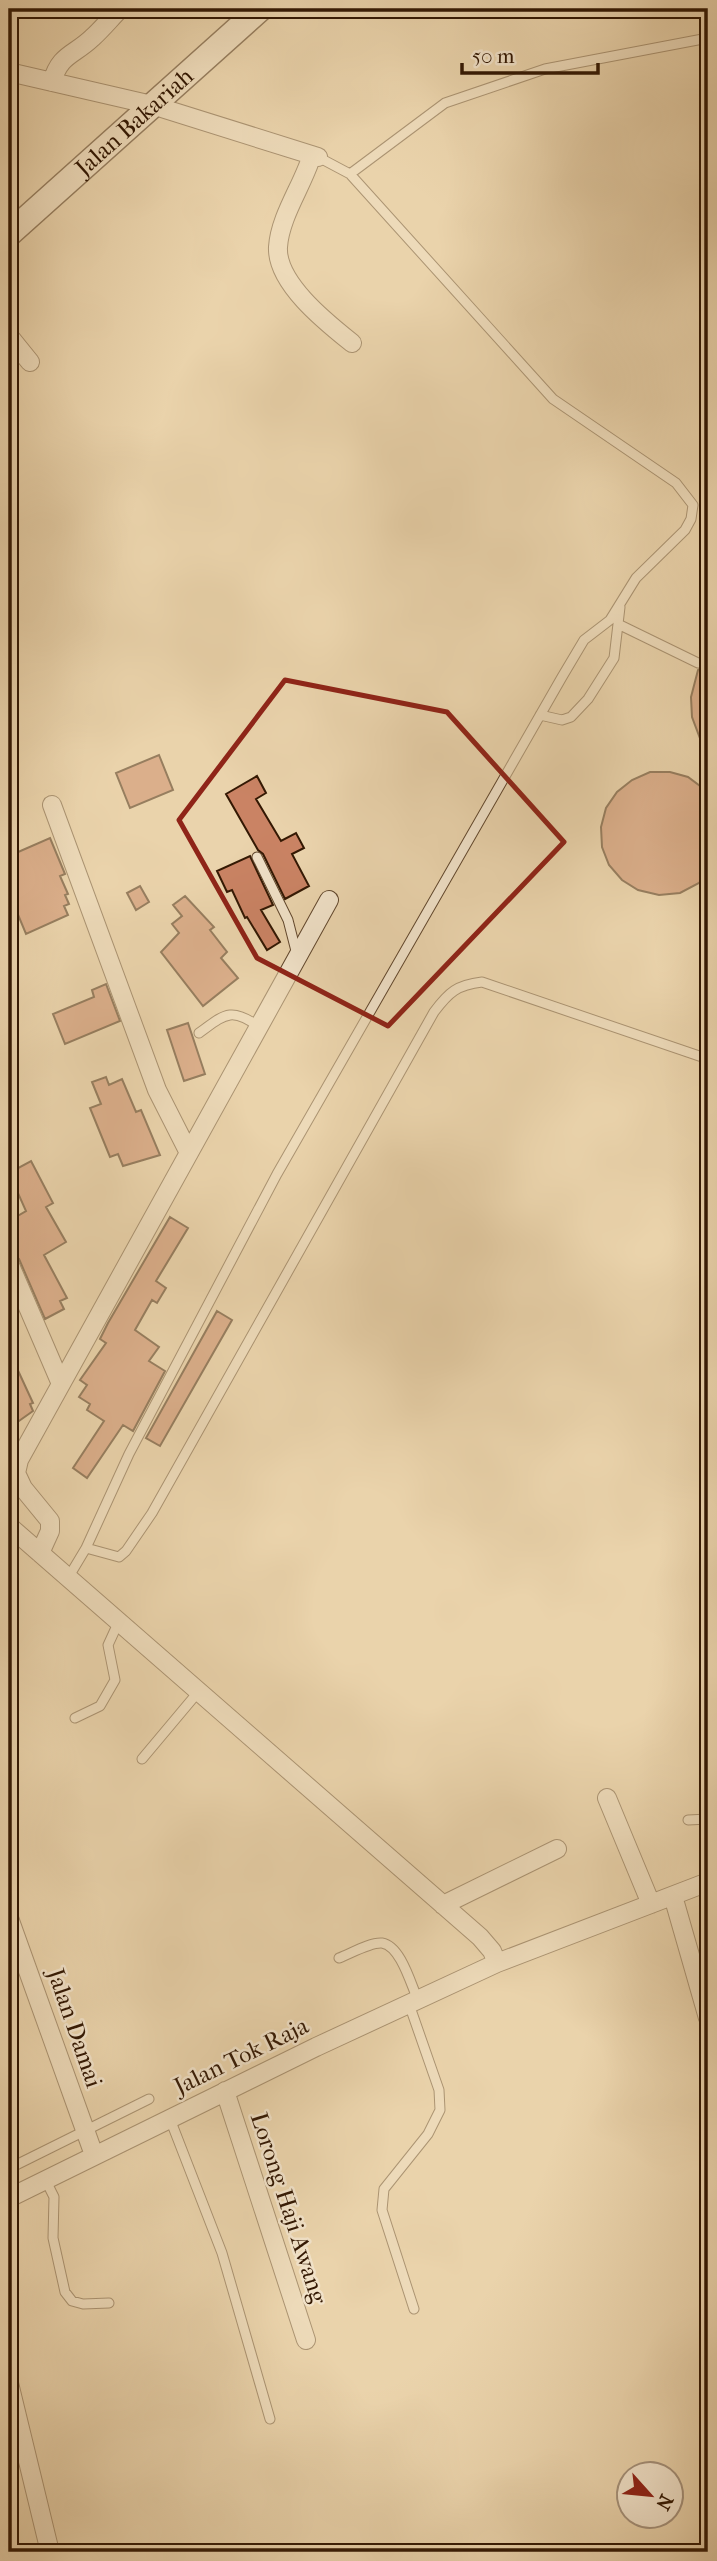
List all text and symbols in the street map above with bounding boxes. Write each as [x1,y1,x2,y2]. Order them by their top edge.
scale bar [462,32,598,76]
text: 50 m [472,44,515,68]
street label: Jalan Bakariah [68,62,199,183]
street label: Jalan Damai [41,1963,108,2091]
street label: Jalan Tok Raja [167,2011,314,2101]
street label: Lorong Haji Awang [245,2109,333,2308]
north arrow [616,2460,686,2530]
text: N [651,2491,677,2514]

